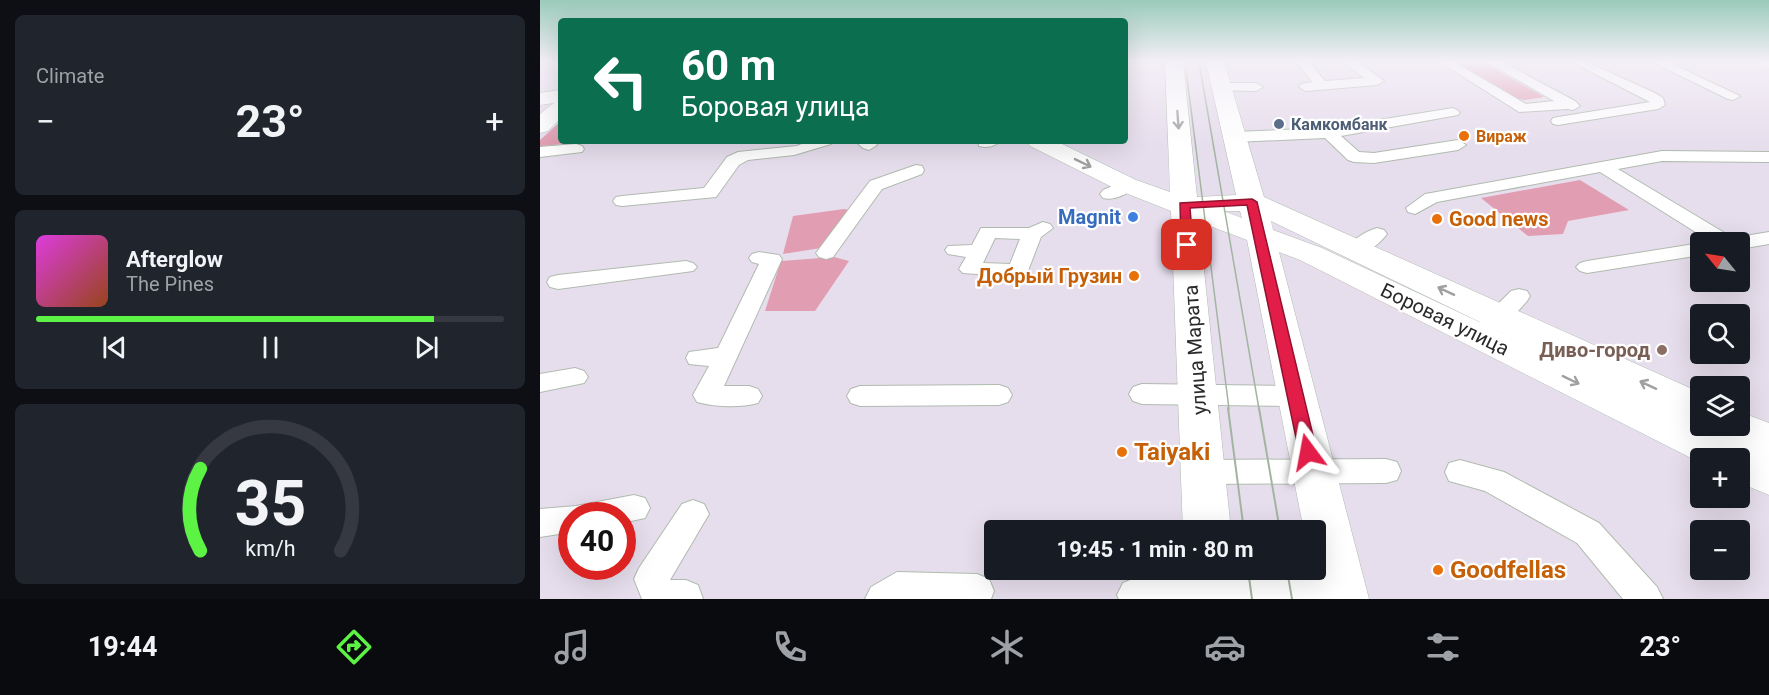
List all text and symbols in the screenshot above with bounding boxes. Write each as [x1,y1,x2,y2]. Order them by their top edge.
text: 60 m [681,41,776,90]
icon: left [582,42,660,120]
text: Climate [36,64,104,88]
text: Боровая улица [681,91,870,123]
text: 23° [235,95,305,148]
text: − [36,102,55,141]
text: + [485,102,504,141]
one-way arrow [1173,110,1184,130]
place label: Камкомбанк [1291,115,1389,134]
marker: Камкомбанк [1272,117,1286,131]
place label: Вираж [1476,127,1527,146]
marker: Вираж [1457,129,1471,143]
one-way arrow [1073,157,1091,169]
place label: Magnit [1058,205,1121,229]
place label: Good news [1449,207,1548,231]
marker: Magnit [1126,210,1140,224]
marker: Good news [1430,212,1444,226]
pin [1161,219,1212,270]
icon: arrive [1170,228,1203,261]
north arrow [1690,232,1750,292]
map controls [1690,232,1750,580]
text: Afterglow [126,247,223,272]
place label: Добрый Грузин [977,264,1122,288]
marker: Добрый Грузин [1127,269,1141,283]
text: The Pines [126,272,214,296]
street label: Боровая улица [1377,278,1513,360]
street label: улица Марата [1178,284,1212,416]
one-way arrow [1438,285,1456,297]
button: search [1690,304,1750,364]
icon: previous [98,331,131,364]
icon: pause [254,331,287,364]
icon: next [410,331,443,364]
place label: Диво-город [1539,338,1650,362]
marker: Диво-город [1655,343,1669,357]
one-way arrow [1562,375,1580,387]
button: layers [1690,376,1750,436]
one-way arrow [1639,379,1657,391]
position arrow [1276,420,1340,484]
place label: Taiyaki [1134,438,1210,466]
marker: Taiyaki [1115,445,1129,459]
button: + [1690,448,1750,508]
text: 35 [234,467,306,540]
speed limit sign: 40 [558,502,636,580]
button: − [1690,520,1750,580]
text: km/h [245,537,295,562]
text: 19:45 · 1 min · 80 m [1057,537,1253,562]
place label: Goodfellas [1450,556,1566,584]
marker: Goodfellas [1431,563,1445,577]
icon: directions [333,626,375,668]
icon: music [551,626,593,668]
icon: phone [769,626,811,668]
icon: climate [986,626,1028,668]
icon: car [1204,626,1246,668]
icon: filters [1422,626,1464,668]
text: 19:44 [88,631,157,663]
text: 23° [1640,631,1681,663]

